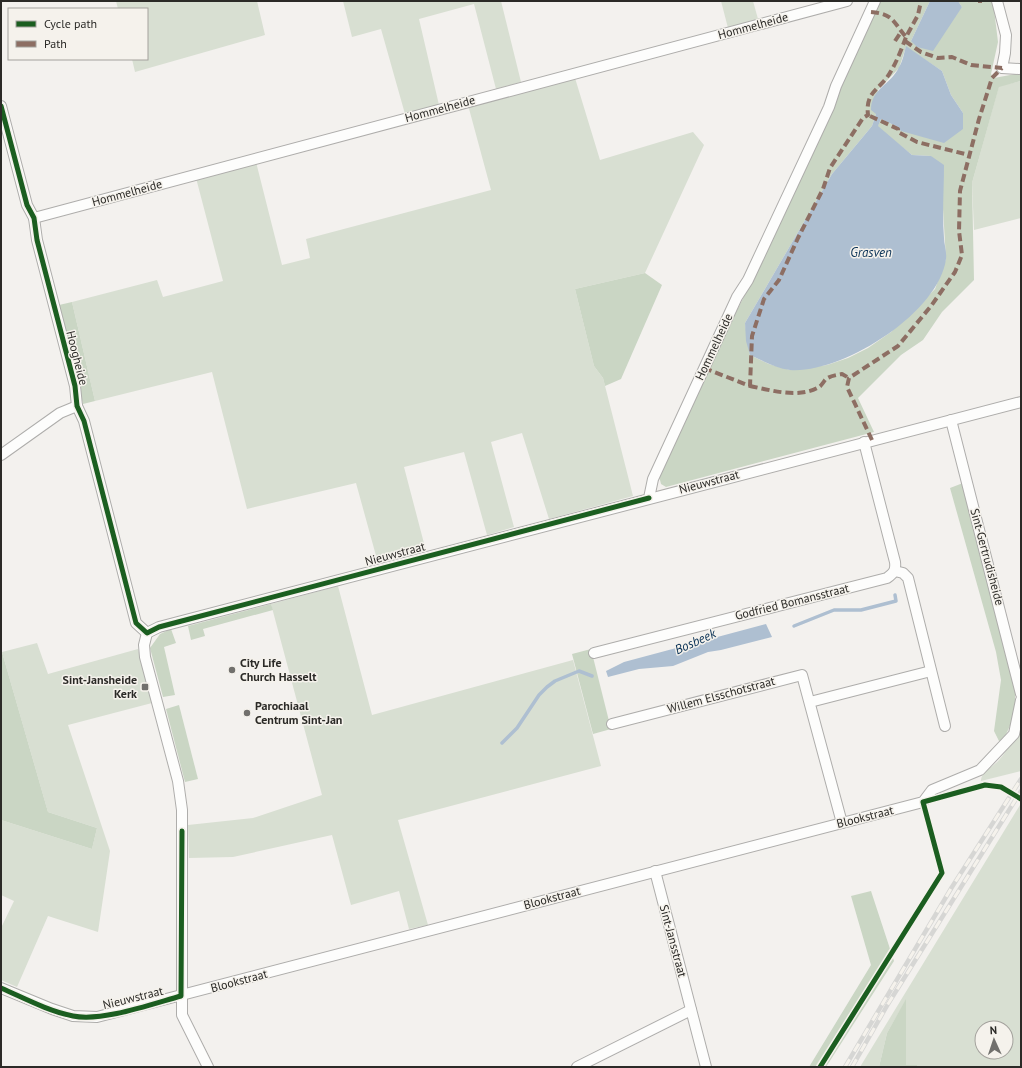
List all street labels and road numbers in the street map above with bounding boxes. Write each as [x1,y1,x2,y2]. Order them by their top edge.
street label: Hommelheide [716,9,790,42]
street label: Hommelheide [403,92,477,125]
street label: Hommelheide [90,176,164,209]
street label: Hommelheide [692,311,736,383]
street label: Hoogheide [63,329,92,387]
street label: Nieuwstraat [677,466,741,497]
street label: Sint-Gertrudisheide [967,507,1008,607]
street label: Nieuwstraat [363,538,427,569]
street label: Godfried Bomansstraat [733,580,850,623]
street label: Willem Elsschotstraat [665,673,776,716]
street label: Blookstraat [835,802,895,831]
street label: Blookstraat [522,883,582,912]
street label: Sint-Jansstraat [657,903,690,979]
street label: Blookstraat [209,966,269,995]
street label: Nieuwstraat [101,983,165,1012]

